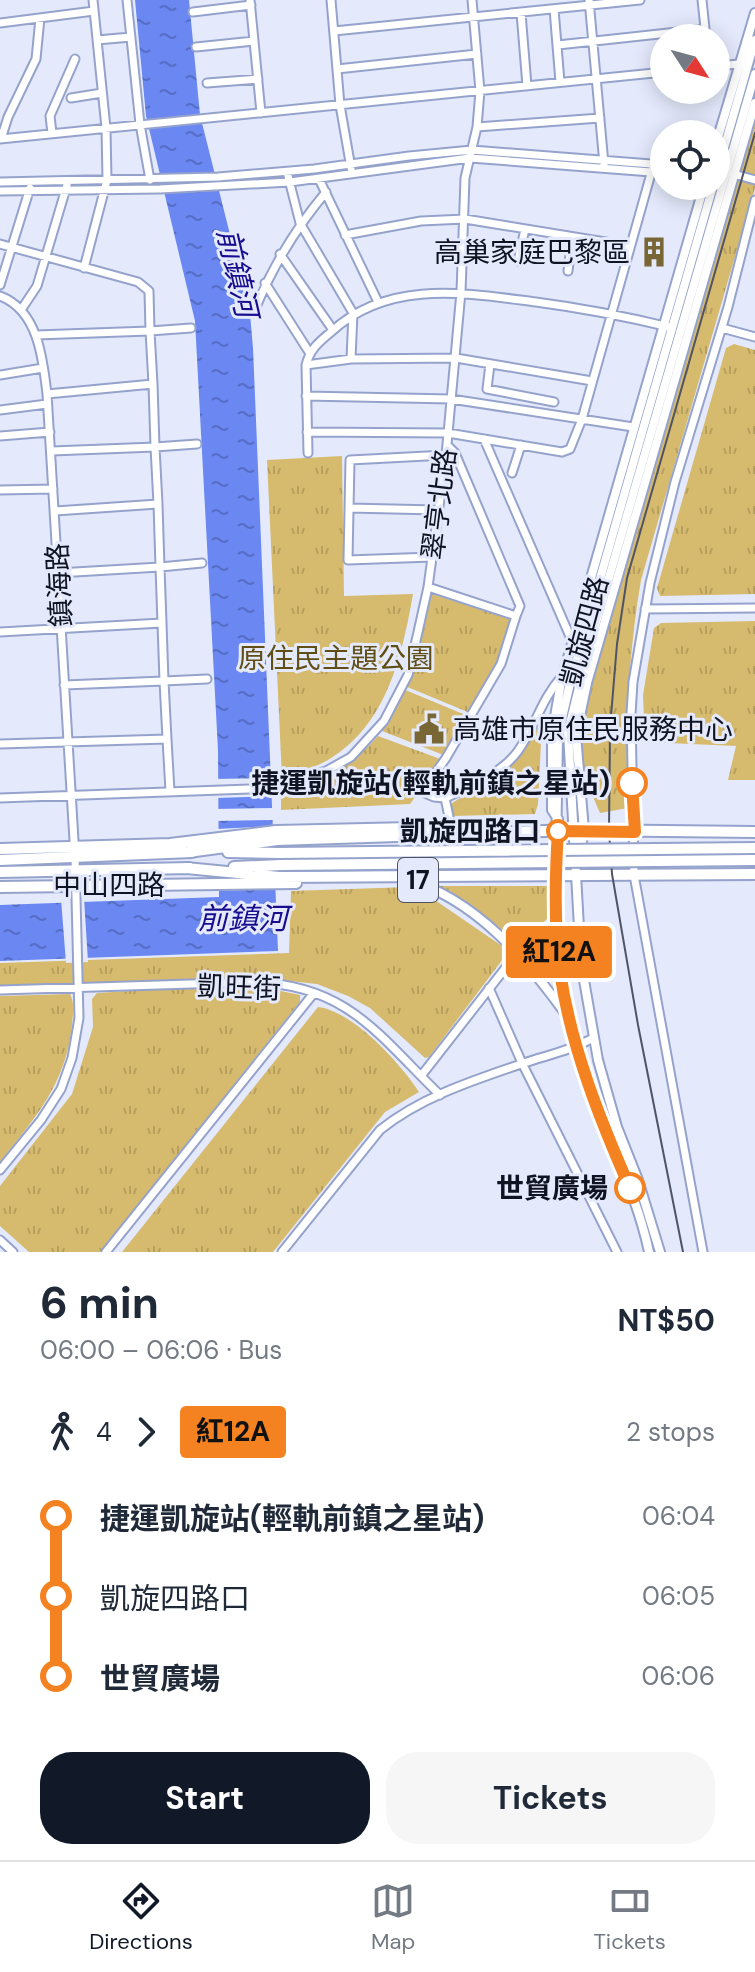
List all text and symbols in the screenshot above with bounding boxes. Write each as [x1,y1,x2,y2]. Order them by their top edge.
north arrow [650,24,730,104]
map controls [650,24,730,200]
button: locate [650,120,730,200]
water label: 前鎮河 [208,225,268,326]
place label: 高巢家庭巴黎區 [434,234,630,271]
building icon: 高巢家庭巴黎區 [637,235,671,269]
street label: 翠亨北路 [414,446,465,562]
street label: 鎮海路 [39,542,80,628]
street label: 凱旋四路 [552,572,617,690]
park label: 原住民主題公園 [238,640,434,677]
place label: 高雄市原住民服務中心 [453,711,733,748]
public building icon: 高雄市原住民服務中心 [412,712,446,746]
place label: 捷運凱旋站(輕軌前鎮之星站) [251,765,610,802]
marker: 捷運凱旋站(輕軌前鎮之星站) [617,768,647,798]
place label: 凱旋四路口 [400,813,540,850]
marker: 凱旋四路口 [547,820,569,842]
road number: 17 [398,858,438,902]
street label: 中山四路 [53,867,165,904]
water label: 前鎮河 [198,899,293,938]
line badge: 紅12A [503,926,615,978]
text: 紅12A [522,933,596,970]
street label: 凱旺街 [196,968,282,1007]
place label: 世貿廣場 [496,1170,608,1207]
marker: 世貿廣場 [615,1173,645,1203]
text: 6 min [40,1274,159,1332]
text: NT$50 [618,1301,715,1340]
text: 06:00 – 06:06 · Bus [40,1333,282,1367]
icon: walk [40,1410,84,1454]
icon: forward [124,1410,168,1454]
text: 紅12A [196,1413,270,1450]
text: 4 [96,1415,112,1449]
text: 2 stops [626,1415,715,1449]
text: 捷運凱旋站(輕軌前鎮之星站) [100,1499,484,1538]
text: 06:04 [642,1499,715,1533]
text: 凱旋四路口 [100,1579,250,1618]
text: 06:05 [642,1579,715,1613]
text: 世貿廣場 [100,1659,220,1698]
text: 06:06 [642,1659,715,1693]
button: Start [40,1752,370,1844]
button: Tickets [386,1752,715,1844]
tab: Directions [89,1879,193,1956]
tab: Map [371,1879,415,1956]
tab: Tickets [594,1879,666,1956]

